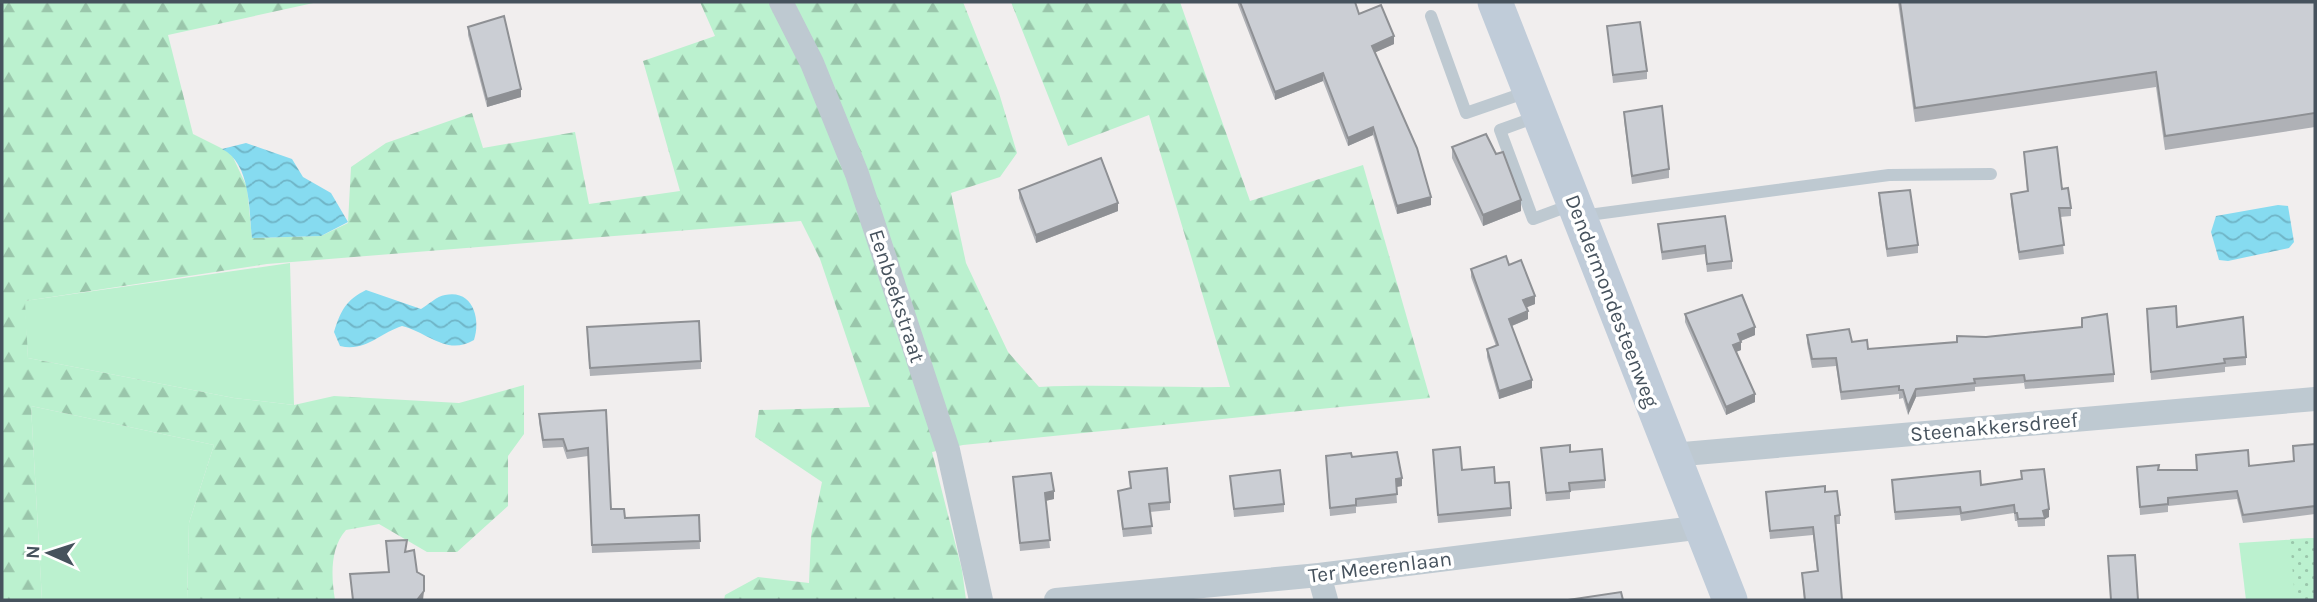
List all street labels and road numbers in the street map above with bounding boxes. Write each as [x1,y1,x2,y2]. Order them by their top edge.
street label: Dendermondesteenweg [1560,191,1664,411]
street label: Eenbeekstraat [864,226,930,366]
street label: Steenakkersdreef [1909,408,2080,446]
street label: Ter Meerenlaan [1307,546,1453,588]

